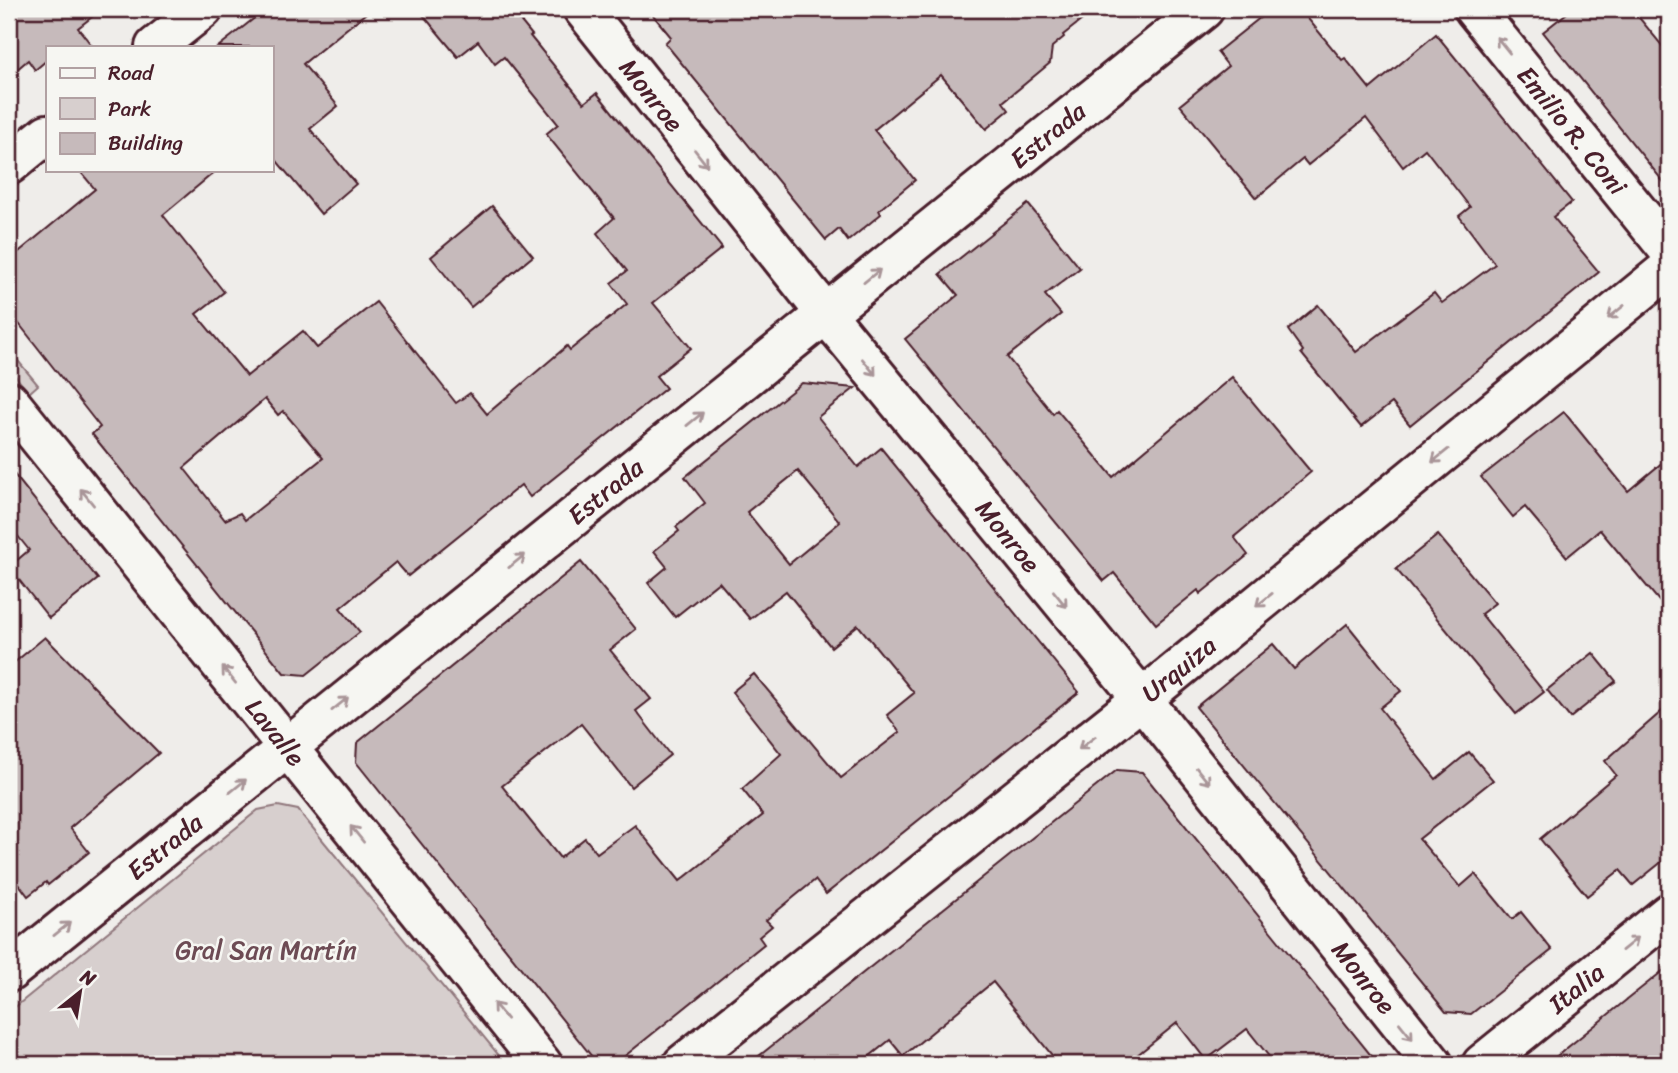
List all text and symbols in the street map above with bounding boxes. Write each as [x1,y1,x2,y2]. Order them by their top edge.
one-way arrow [1495,36,1511,54]
legend [46,46,273,172]
street label: Monroe [607,48,696,143]
text: Road [108,54,155,92]
street label: Emilio R. Coni [1505,55,1640,206]
street label: Estrada [999,89,1097,181]
text: Park [108,90,151,128]
text: Building [108,124,184,162]
one-way arrow [694,148,709,167]
one-way arrow [863,269,881,284]
one-way arrow [1608,304,1626,319]
one-way arrow [861,357,877,375]
one-way arrow [685,411,703,426]
street label: Estrada [557,445,655,537]
one-way arrow [1432,448,1450,463]
street label: Monroe [963,488,1053,584]
one-way arrow [79,489,94,507]
one-way arrow [508,554,526,569]
one-way arrow [1052,590,1068,608]
one-way arrow [1256,592,1274,607]
street label: Urquiza [1131,624,1227,714]
one-way arrow [221,666,237,684]
street label: Lavalle [233,688,318,777]
one-way arrow [331,697,349,712]
one-way arrow [1079,735,1097,750]
one-way arrow [1196,766,1211,785]
one-way arrow [229,778,247,794]
street label: Estrada [116,800,214,892]
one-way arrow [349,825,365,843]
one-way arrow [52,922,70,937]
park label: Gral San Martín [175,927,357,973]
street label: Monroe [1319,930,1409,1025]
one-way arrow [1621,937,1639,952]
street label: Italia [1537,950,1615,1026]
north arrow [46,958,116,1028]
text: N [73,960,103,996]
one-way arrow [492,1003,507,1021]
one-way arrow [1398,1021,1414,1039]

